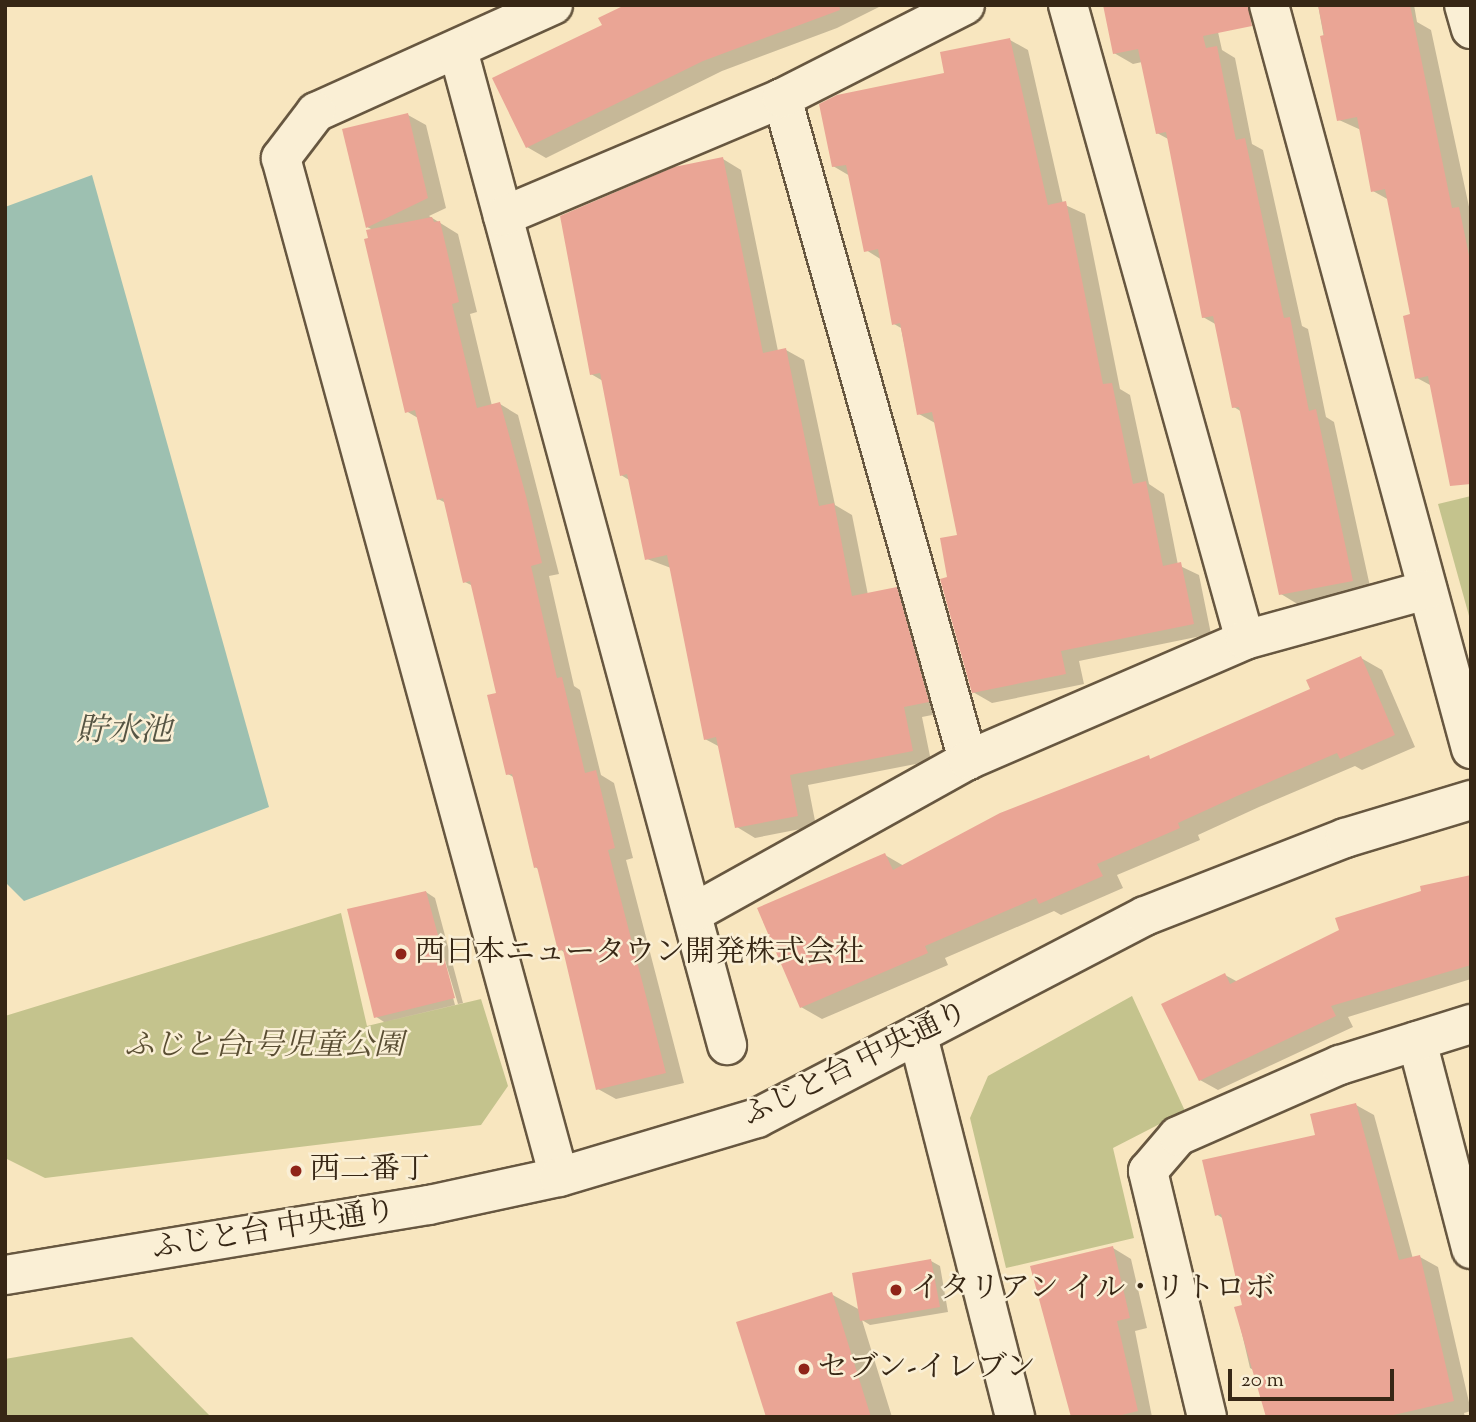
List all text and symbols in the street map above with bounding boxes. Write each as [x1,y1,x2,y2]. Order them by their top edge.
water label: 貯水池 [76,713,172,751]
place label: 西日本ニュータウン開発株式会社 [415,936,865,972]
marker: 西日本ニュータウン開発株式会社 [393,946,409,962]
street label: ふじと台 中央通り [737,995,975,1135]
park label: ふじと台1号児童公園 [124,1029,404,1065]
place label: 西二番丁 [310,1153,430,1189]
marker: 西二番丁 [288,1163,304,1179]
street label: ふじと台 中央通り [150,1194,398,1268]
place label: イタリアン イル・リトロボ [910,1272,1276,1308]
marker: イタリアン イル・リトロボ [888,1282,904,1298]
place label: セブン-イレブン [818,1351,1038,1387]
scale bar [1231,1356,1397,1400]
marker: セブン-イレブン [796,1361,812,1377]
text: 20 m [1241,1366,1284,1396]

